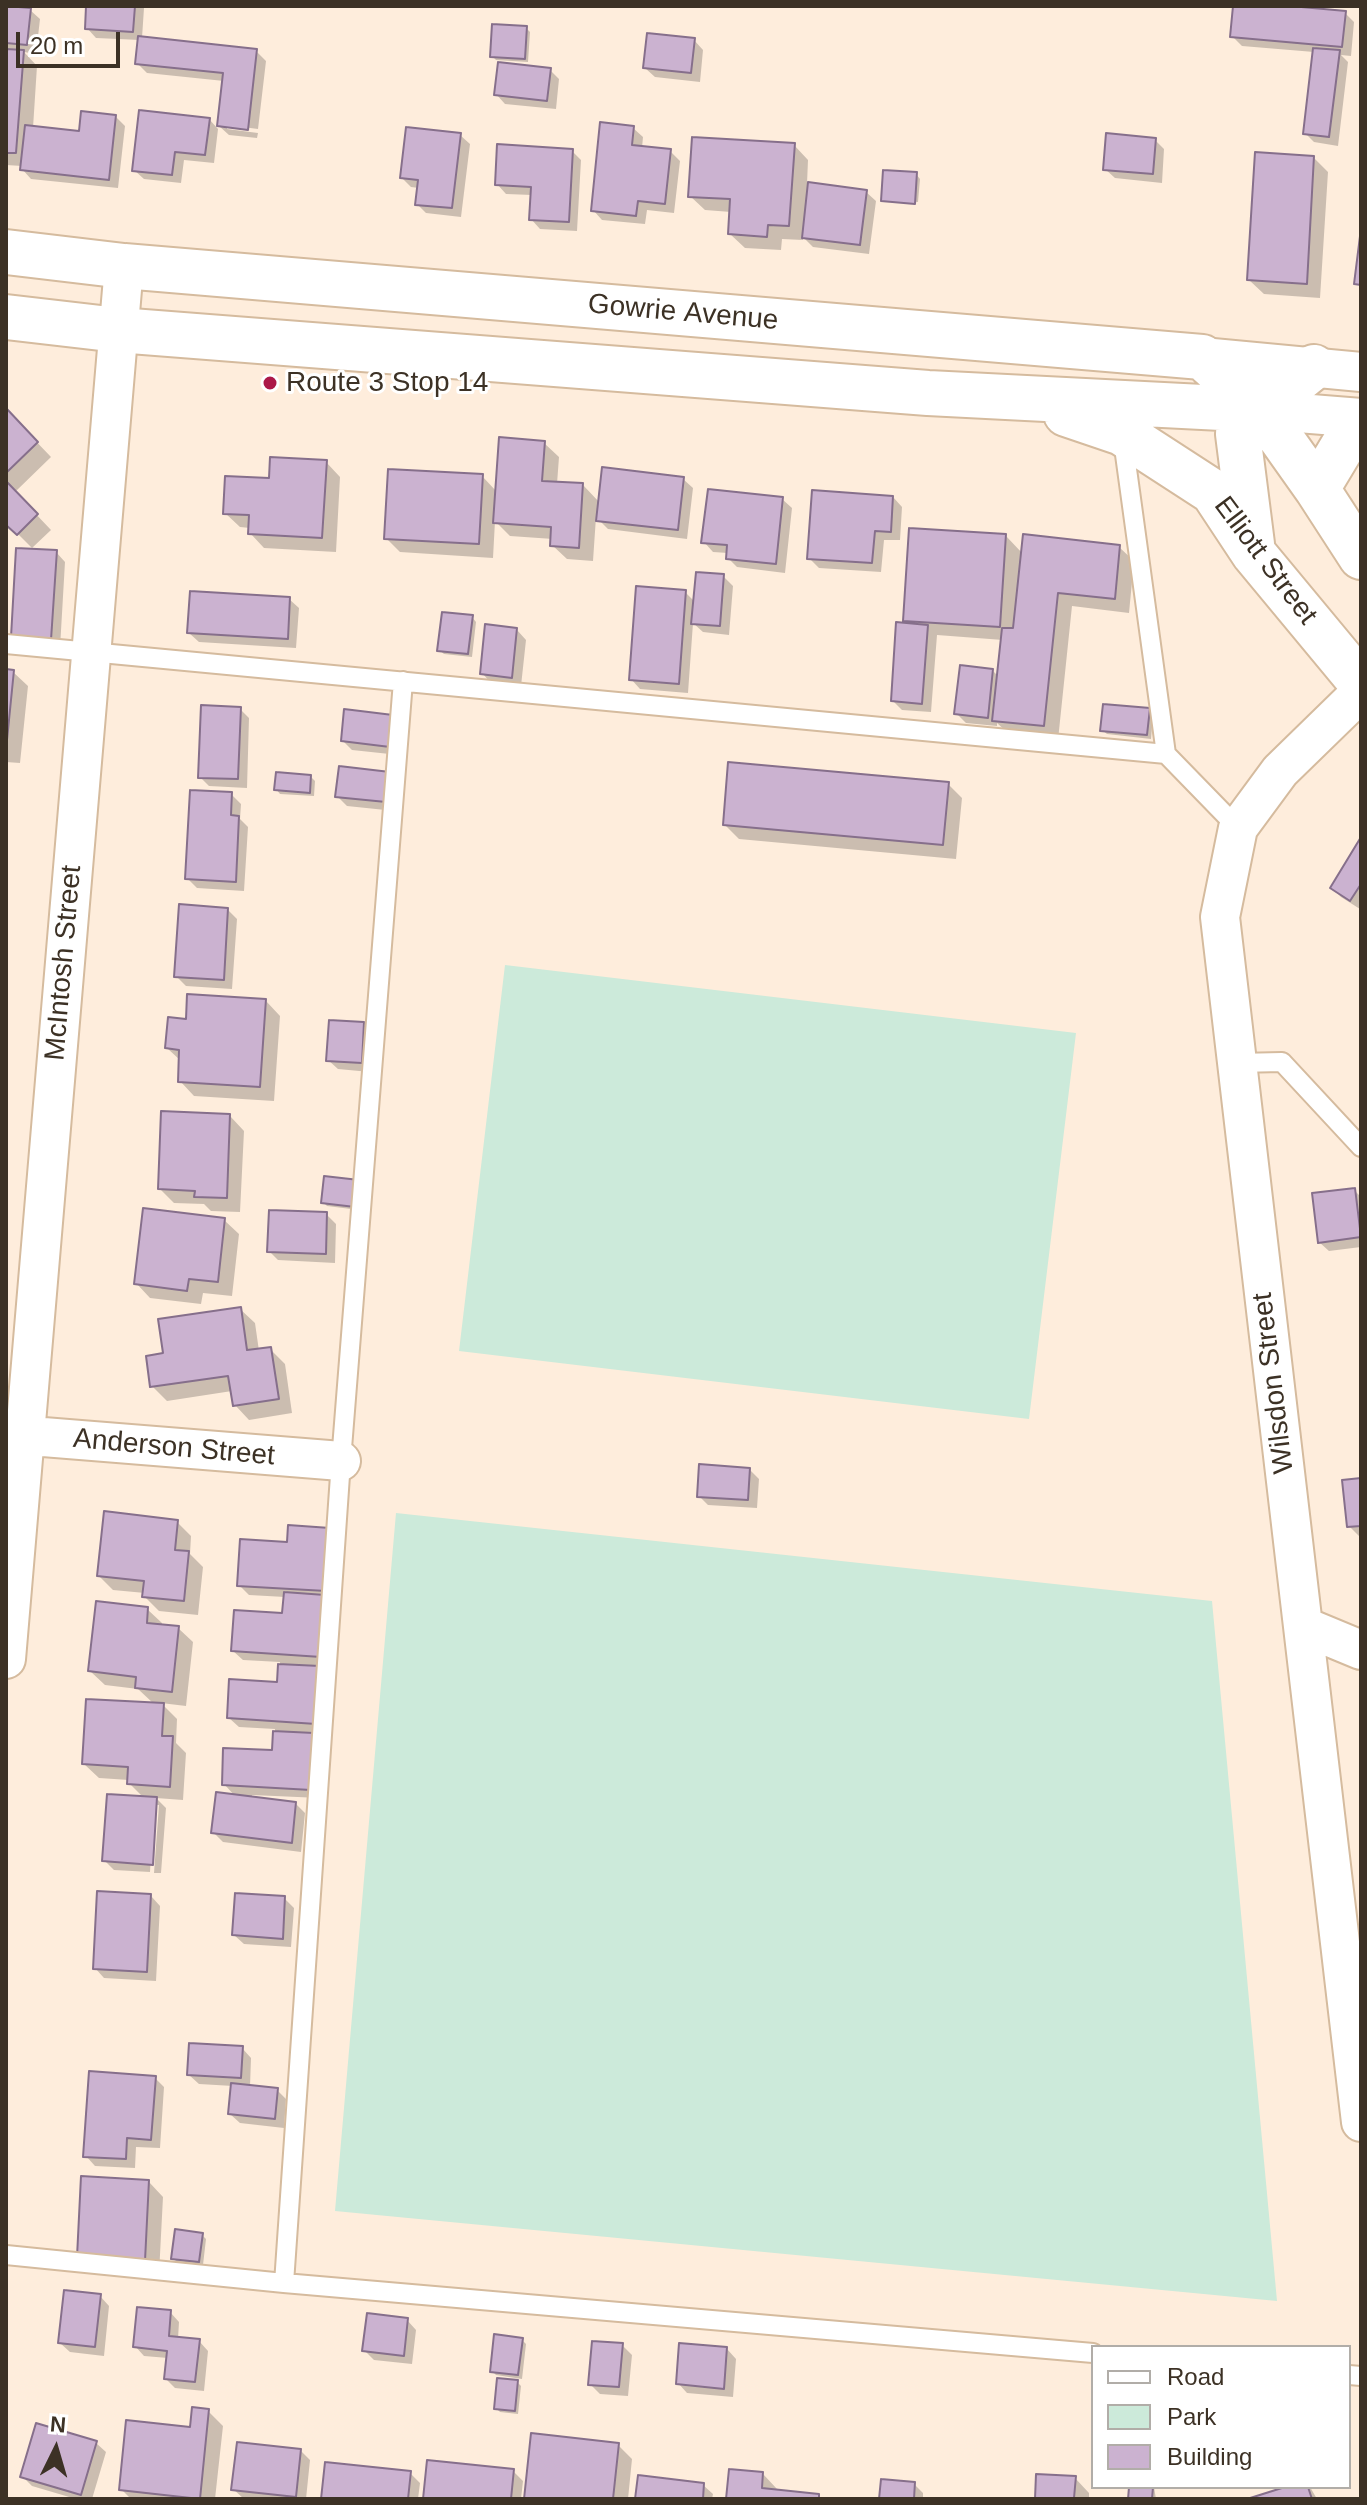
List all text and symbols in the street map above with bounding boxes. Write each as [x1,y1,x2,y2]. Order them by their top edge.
scale bar [20,16,124,66]
text: 20 m [30,32,83,59]
street label: Gowrie Avenue [586,288,780,338]
place label: Route 3 Stop 14 [286,366,488,400]
marker: Route 3 Stop 14 [261,374,279,392]
street label: Elliott Street [1206,491,1324,631]
street label: McIntosh Street [39,864,89,1062]
street label: Wilsdon Street [1246,1291,1302,1475]
street label: Anderson Street [72,1422,276,1474]
legend [1091,2345,1351,2489]
text: Road [1167,2363,1224,2390]
text: Park [1167,2403,1216,2430]
north arrow [16,2409,96,2489]
text: N [49,2411,67,2438]
text: Building [1167,2443,1252,2470]

